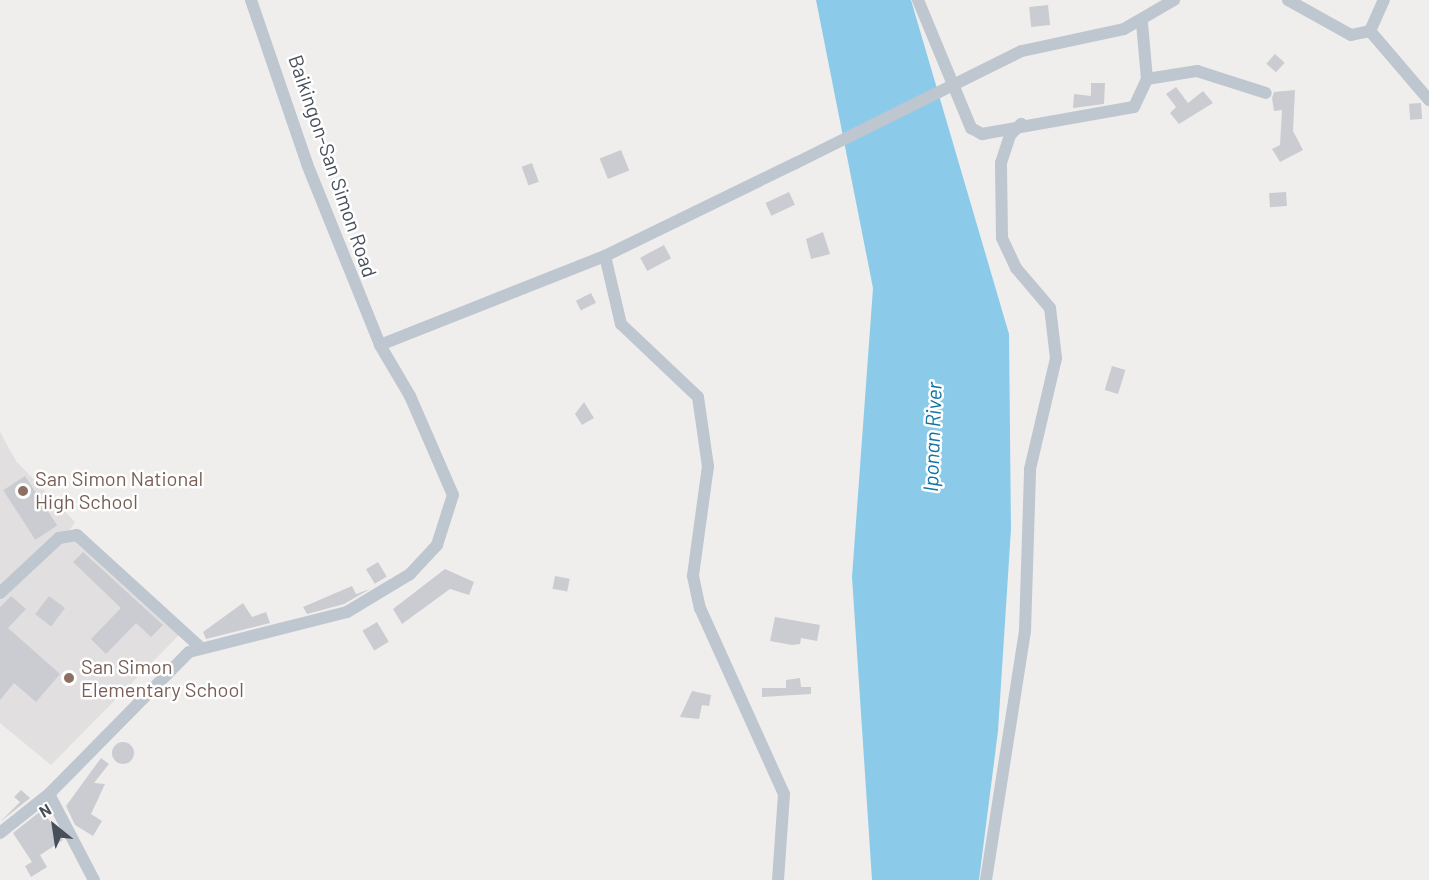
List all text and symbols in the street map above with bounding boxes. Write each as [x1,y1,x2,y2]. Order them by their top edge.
street label: Baikingon-San Simon Road [284,52,382,280]
water label: Iponan River [917,382,947,492]
place label: San Simon National High School [35,467,203,514]
marker: San Simon National High School [16,484,30,498]
place label: San Simon Elementary School [81,654,244,701]
marker: San Simon Elementary School [62,671,76,685]
north arrow [24,796,84,856]
text: N [35,799,54,821]

